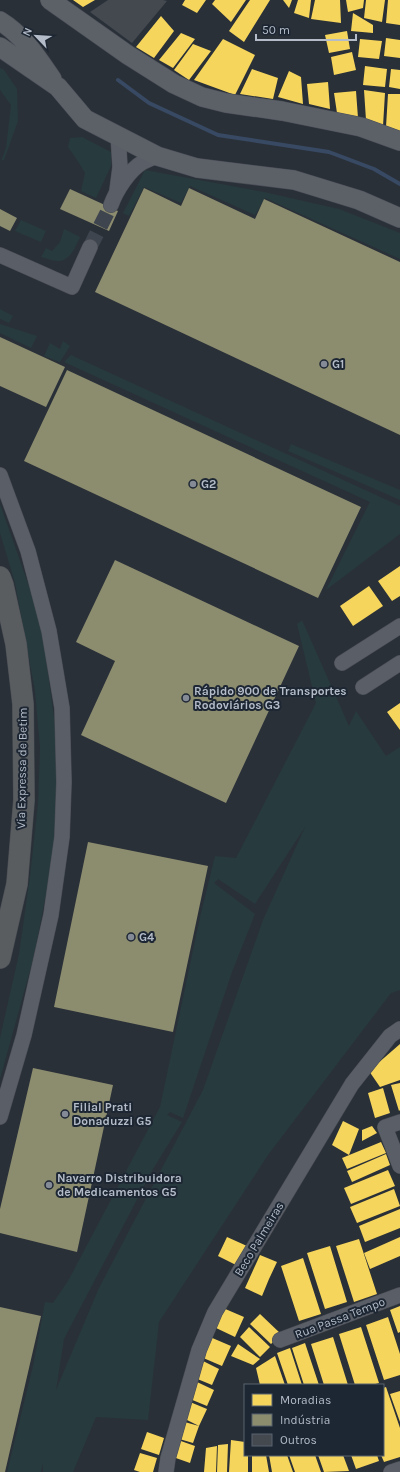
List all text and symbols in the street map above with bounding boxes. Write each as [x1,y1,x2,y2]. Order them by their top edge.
north arrow [16,16,56,56]
scale bar [256,16,356,42]
text: 50 m [262,23,290,37]
text: N [20,26,35,38]
place label: G1 [332,357,344,371]
marker: G1 [319,359,329,369]
place label: G2 [201,477,216,491]
marker: G2 [188,479,198,489]
place label: Rápido 900 de Transportes Rodoviários G3 [194,684,347,712]
marker: Rápido 900 de Transportes Rodoviários G3 [181,693,191,703]
street label: Via Expressa de Betim [14,707,30,829]
place label: G4 [139,930,154,944]
marker: G4 [126,932,136,942]
place label: Filial Prati Donaduzzi G5 [73,1100,151,1128]
marker: Filial Prati Donaduzzi G5 [60,1109,70,1119]
place label: Navarro Distribuidora de Medicamentos G5 [57,1171,182,1199]
marker: Navarro Distribuidora de Medicamentos G5 [44,1180,54,1190]
street label: Beco Palmeiras [231,1199,287,1279]
street label: Rua Passa Tempo [293,1294,387,1342]
legend [244,1384,384,1456]
text: Moradias [280,1393,331,1407]
text: Indústria [280,1413,330,1427]
text: Outros [280,1433,317,1447]

